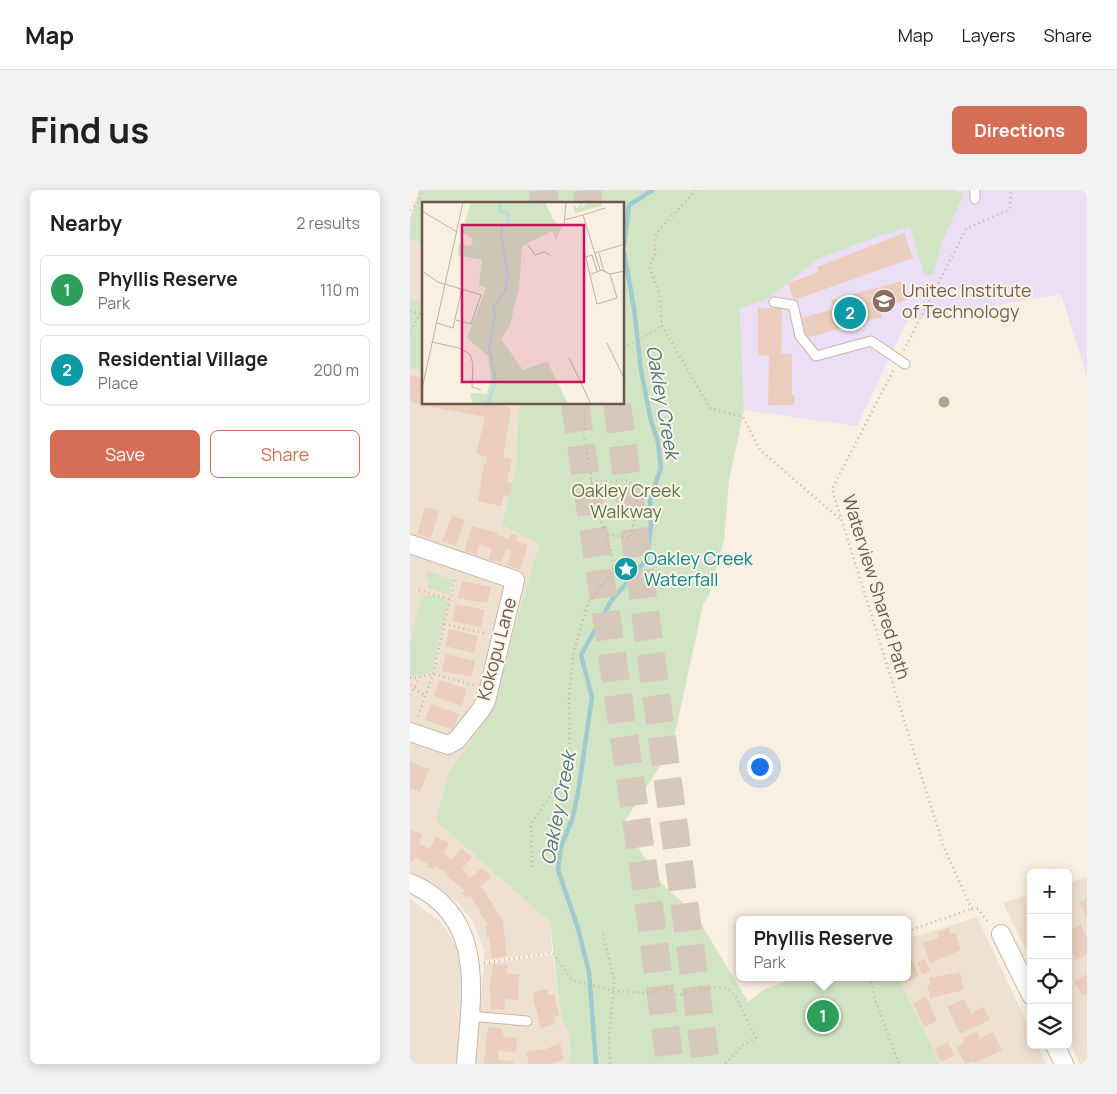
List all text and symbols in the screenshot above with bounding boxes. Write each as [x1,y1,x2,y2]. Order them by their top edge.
text: Map [25,18,74,51]
text: Map [898,23,933,47]
text: Layers [961,23,1015,47]
text: Share [1043,23,1092,47]
text: Find us [30,106,149,154]
button: Directions [952,106,1087,154]
inset map [422,202,625,405]
text: Nearby [50,209,122,237]
text: 2 results [296,212,360,234]
text: Phyllis Reserve [98,266,238,292]
place label: Unitec Institute of Technology [902,278,1032,323]
text: 1 [63,279,71,301]
text: 110 m [320,279,359,301]
school or university icon: Unitec Institute of Technology [871,288,897,314]
text: Park [98,292,130,314]
pin: 2 [834,294,866,332]
water label: Oakley Creek [640,343,686,463]
text: Residential Village [98,346,268,372]
text: 2 [62,359,72,381]
text: 200 m [314,359,359,381]
text: Place [98,372,138,394]
button: Save [50,430,200,478]
button: Share [210,430,360,478]
park label: Oakley Creek Walkway [572,478,681,523]
street label: Waterview Shared Path [837,491,917,682]
place label: Oakley Creek Waterfall [644,546,754,591]
place icon: Oakley Creek Waterfall [613,556,639,582]
street label: Kokopu Lane [471,595,521,703]
water label: Oakley Creek [534,747,582,867]
your location [747,754,773,780]
map controls [1027,869,1072,1049]
button: + [1027,869,1072,914]
button: − [1027,914,1072,959]
popup [736,916,911,981]
text: Phyllis Reserve [754,925,893,951]
text: Park [754,951,786,973]
button: locate [1027,959,1072,1004]
pin: 1 [807,997,839,1035]
button: layers [1027,1004,1072,1049]

